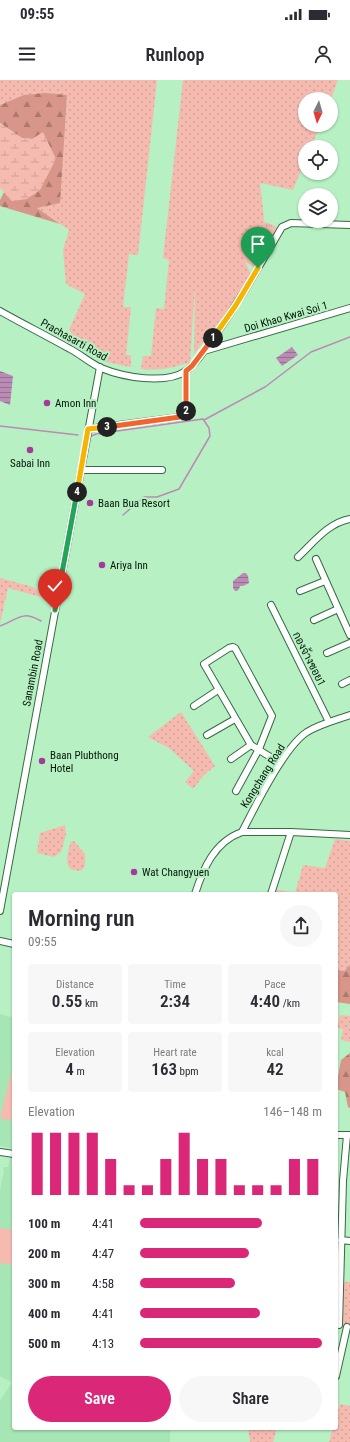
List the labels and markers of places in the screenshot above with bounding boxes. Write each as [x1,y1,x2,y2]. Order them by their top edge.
pin [241,227,275,268]
pin: 1 [203,328,223,348]
place label: Amon Inn [55,397,96,410]
marker: Amon Inn [42,398,52,408]
pin: 2 [176,401,196,421]
pin: 3 [97,417,117,437]
marker: Sabai Inn [25,445,35,455]
place label: Sabai Inn [10,457,50,470]
pin: 4 [67,482,87,502]
place label: Baan Bua Resort [98,497,170,510]
marker: Baan Bua Resort [85,498,95,508]
place label: Ariya Inn [110,559,148,572]
marker: Ariya Inn [97,560,107,570]
pin [38,569,72,610]
place label: Baan Plubthong Hotel [50,749,119,775]
marker: Baan Plubthong Hotel [37,756,47,766]
place label: Wat Changyuen [142,866,209,879]
marker: Wat Changyuen [129,867,139,877]

